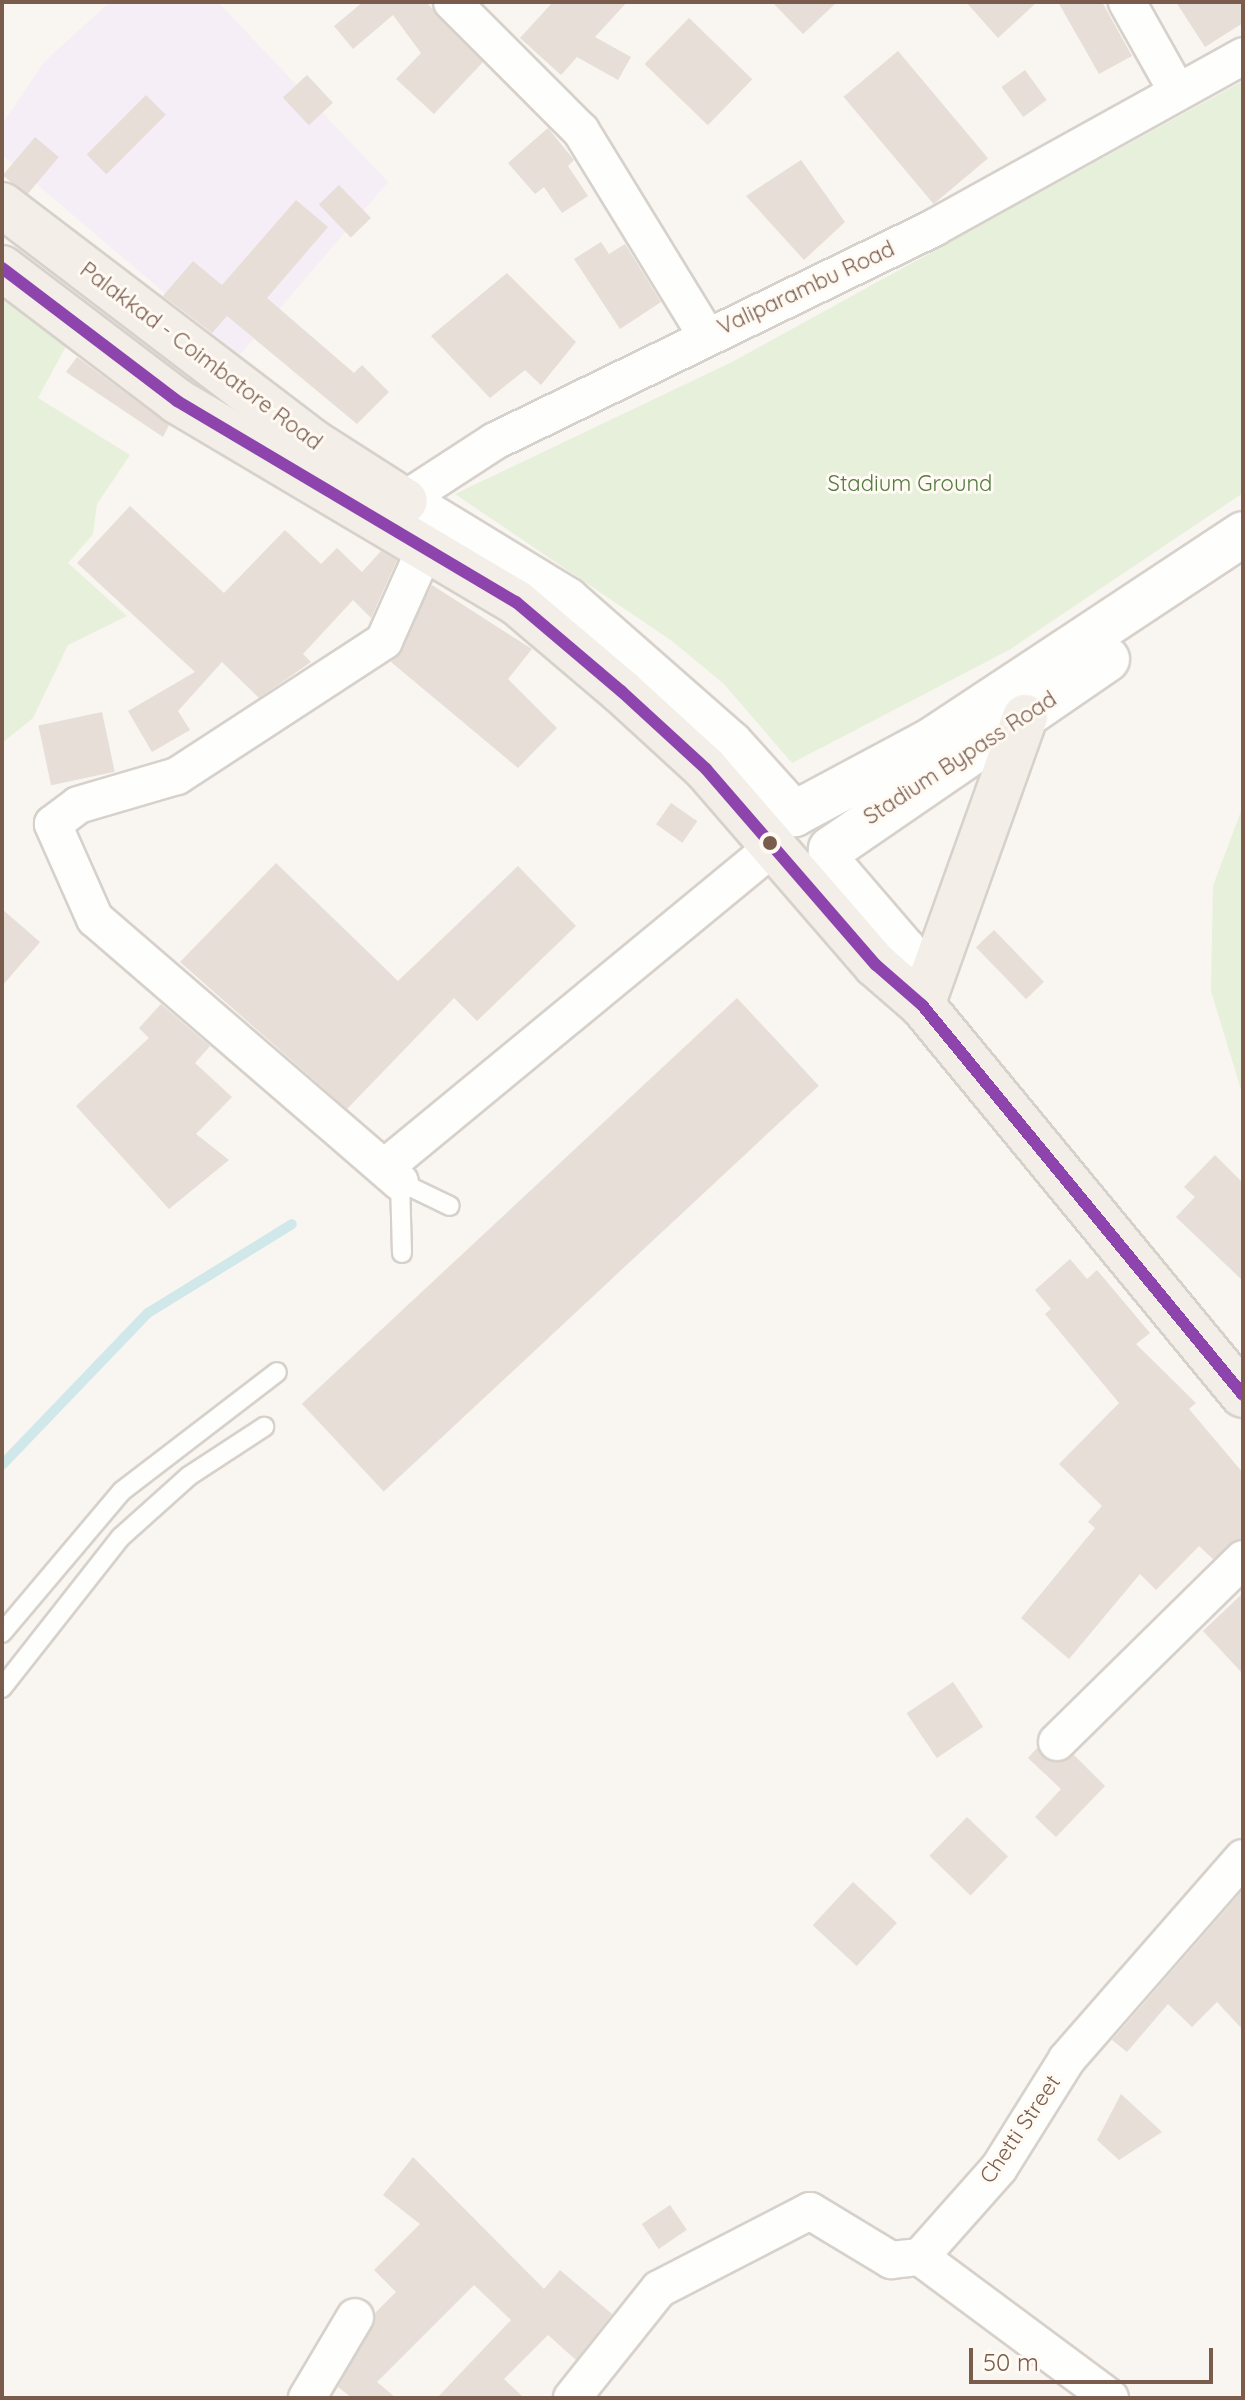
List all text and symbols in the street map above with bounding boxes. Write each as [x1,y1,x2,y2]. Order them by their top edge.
street label: Valiparambu Road [713,235,899,341]
street label: Palakkad - Coimbatore Road [75,256,327,456]
park label: Stadium Ground [828,471,992,497]
street label: Stadium Bypass Road [859,686,1061,830]
unlabelled marker [762,835,778,851]
street label: Chetti Street [974,2070,1066,2188]
scale bar [973,2332,1217,2382]
text: 50 m [983,2347,1039,2377]

